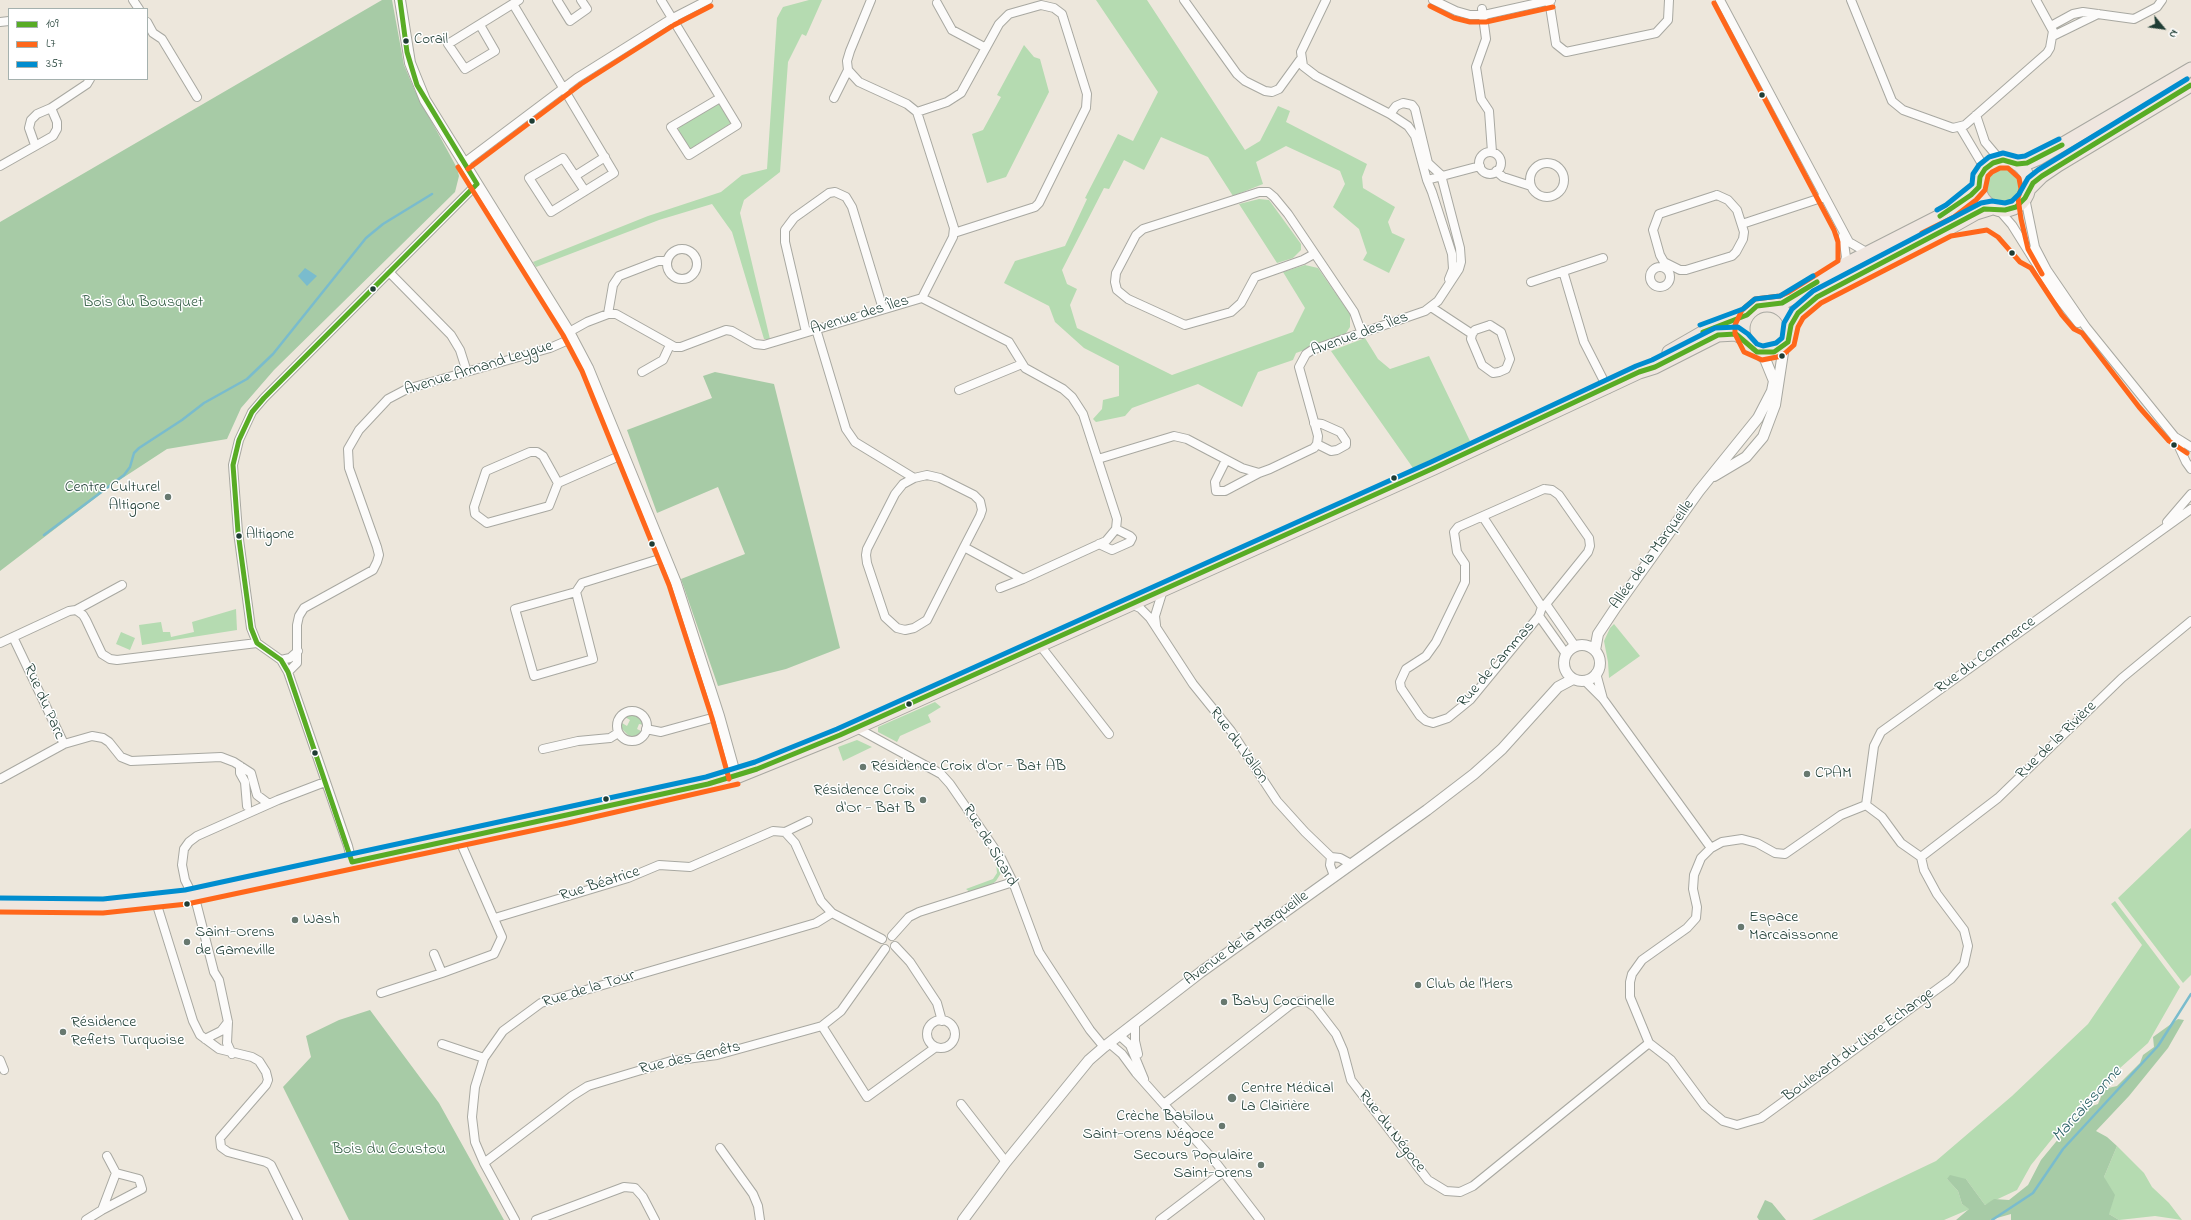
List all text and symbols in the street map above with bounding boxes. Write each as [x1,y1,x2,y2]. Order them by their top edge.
legend [8,8,148,80]
north arrow [2143,8,2183,48]
text: 109 [46,15,59,33]
text: N [2165,27,2182,41]
place label: Corail [414,32,448,50]
text: L7 [46,35,55,53]
marker: Corail [401,36,411,46]
text: 357 [46,55,63,73]
unlabelled marker [1757,90,1767,100]
unlabelled marker [527,116,537,126]
unlabelled marker [2007,248,2017,258]
unlabelled marker [368,284,378,294]
street label: Avenue des Îles [808,292,912,340]
park label: Bois du Bousquet [83,293,203,313]
street label: Avenue des Îles [1309,309,1411,361]
street label: Avenue Armand Leygue [403,337,555,401]
unlabelled marker [1777,351,1787,361]
unlabelled marker [2169,440,2179,450]
unlabelled marker [1389,473,1399,483]
place label: Centre Culturel Altigone [65,478,160,516]
marker: Centre Culturel Altigone [163,492,173,502]
street label: Allée de la Marqueille [1607,496,1699,614]
place label: Altigone [246,527,294,545]
marker: Altigone [234,531,244,541]
unlabelled marker [647,539,657,549]
street label: Rue du Commerce [1932,613,2040,699]
street label: Rue de Cammas [1454,618,1540,712]
street label: Rue du Parc [18,661,68,743]
street label: Rue de la Rivière [2013,698,2101,784]
unlabelled marker [904,699,914,709]
street label: Rue du Vallon [1204,704,1272,788]
unlabelled marker [310,748,320,758]
place label: Résidence Croix d'Or - Bat AB [871,757,1066,777]
marker: Résidence Croix d'Or - Bat AB [858,762,868,772]
place label: CPAM [1815,764,1852,784]
marker: CPAM [1802,769,1812,779]
place label: Résidence Croix d'Or - Bat B [814,781,915,819]
unlabelled marker [601,794,611,804]
marker: Résidence Croix d'Or - Bat B [918,795,928,805]
street label: Rue de Sicard [957,802,1021,890]
street label: Rue Béatrice [557,863,643,907]
street label: Avenue de la Marqueille [1181,887,1313,991]
unlabelled marker [182,899,192,909]
place label: Espace Marcaissonne [1749,908,1838,946]
place label: Wash [303,910,340,930]
marker: Wash [290,915,300,925]
marker: Espace Marcaissonne [1736,922,1746,932]
place label: Saint-Orens de Gameville [195,923,275,961]
marker: Saint-Orens de Gameville [182,937,192,947]
street label: Rue de la Tour [541,967,637,1013]
place label: Club de l’Hers [1426,975,1513,995]
marker: Club de l’Hers [1413,980,1423,990]
street label: Boulevard du Libre Echange [1780,985,1938,1107]
place label: Baby Coccinelle [1232,992,1335,1012]
marker: Baby Coccinelle [1219,997,1229,1007]
place label: Résidence Reflets Turquoise [71,1013,184,1051]
marker: Résidence Reflets Turquoise [58,1027,68,1037]
street label: Rue des Genêts [638,1038,742,1080]
water label: Marcaissonne [2049,1063,2127,1147]
place label: Centre Médical La Clairière [1241,1079,1334,1117]
street label: Rue du Négoce [1353,1087,1429,1177]
marker: Centre Médical La Clairière [1226,1092,1238,1104]
place label: Crèche Babilou Saint-Orens Négoce [1083,1107,1214,1145]
marker: Crèche Babilou Saint-Orens Négoce [1217,1121,1227,1131]
park label: Bois du Coustou [332,1140,446,1160]
place label: Secours Populaire Saint-Orens [1133,1146,1253,1184]
marker: Secours Populaire Saint-Orens [1256,1160,1266,1170]

